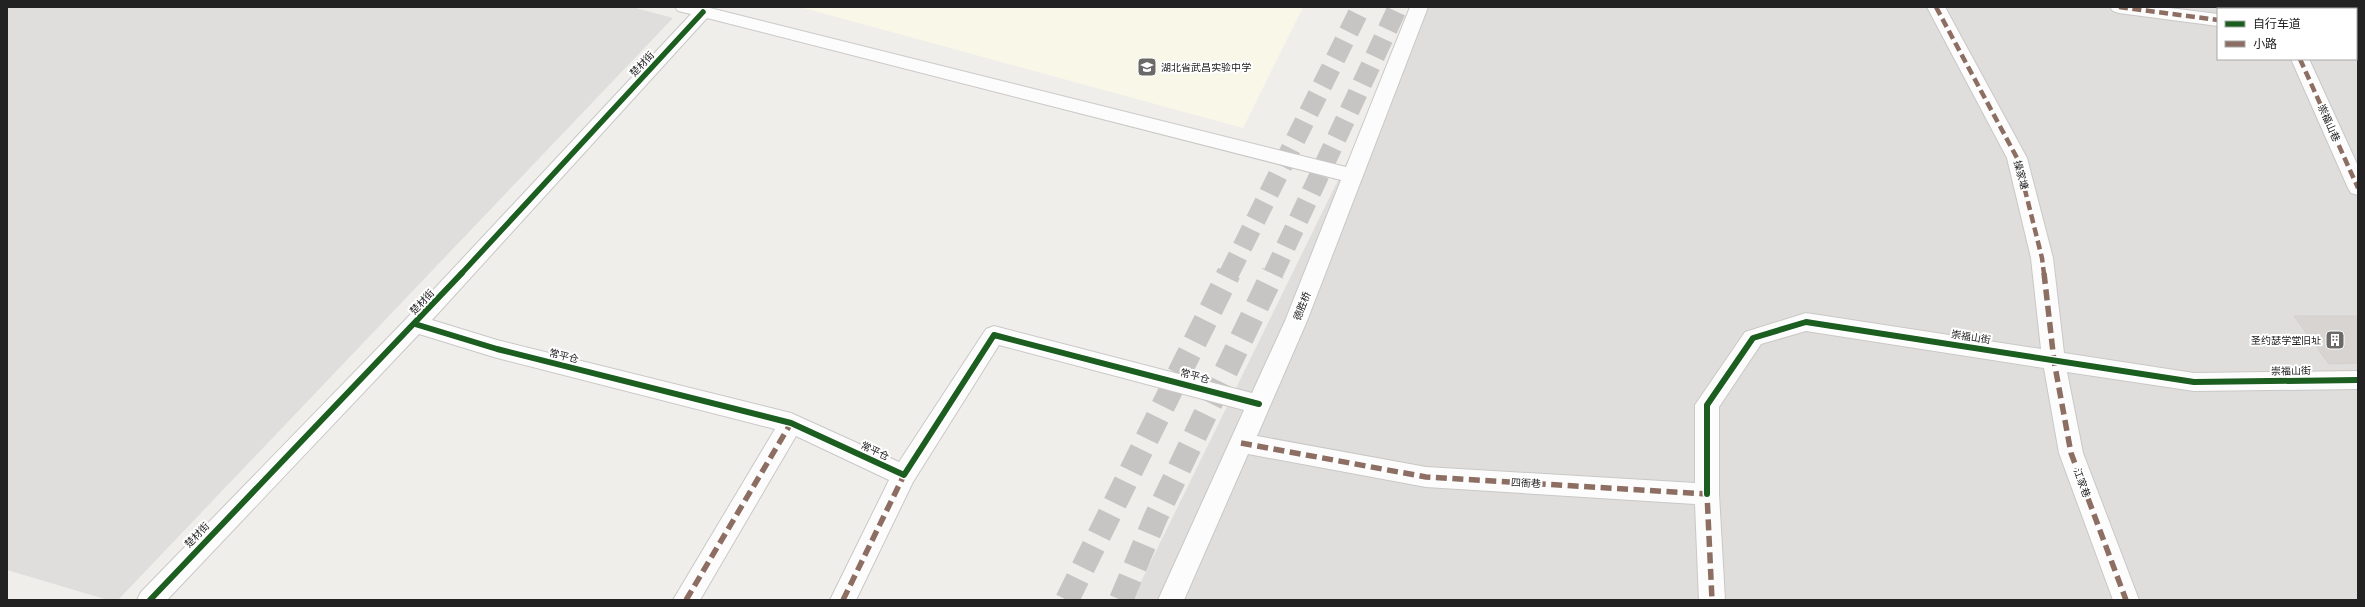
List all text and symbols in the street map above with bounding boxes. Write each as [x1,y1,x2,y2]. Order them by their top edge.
legend [2217,8,2357,60]
text: 自行车道 [2253,16,2301,32]
text: 小路 [2253,36,2277,52]
street label: 楚材街 [627,49,657,79]
school or university icon: 湖北省武昌实验中学 [1136,56,1158,78]
place label: 湖北省武昌实验中学 [1161,61,1251,74]
street label: 崇福山巷 [2315,102,2343,144]
street label: 操家塘 [2011,159,2031,191]
street label: 楚材街 [407,287,437,317]
street label: 德胜桥 [1290,290,1314,322]
street label: 崇福山街 [1950,327,1992,347]
building icon: 圣约瑟学堂旧址 [2324,329,2346,351]
place label: 圣约瑟学堂旧址 [2251,334,2321,347]
street label: 常平仓 [548,346,580,366]
street label: 崇福山街 [2271,364,2311,378]
street label: 常平仓 [1179,366,1211,386]
street label: 常平仓 [859,439,891,463]
street label: 江家巷 [2071,467,2093,499]
street label: 四衙巷 [1511,476,1541,490]
street label: 楚材街 [182,520,212,550]

